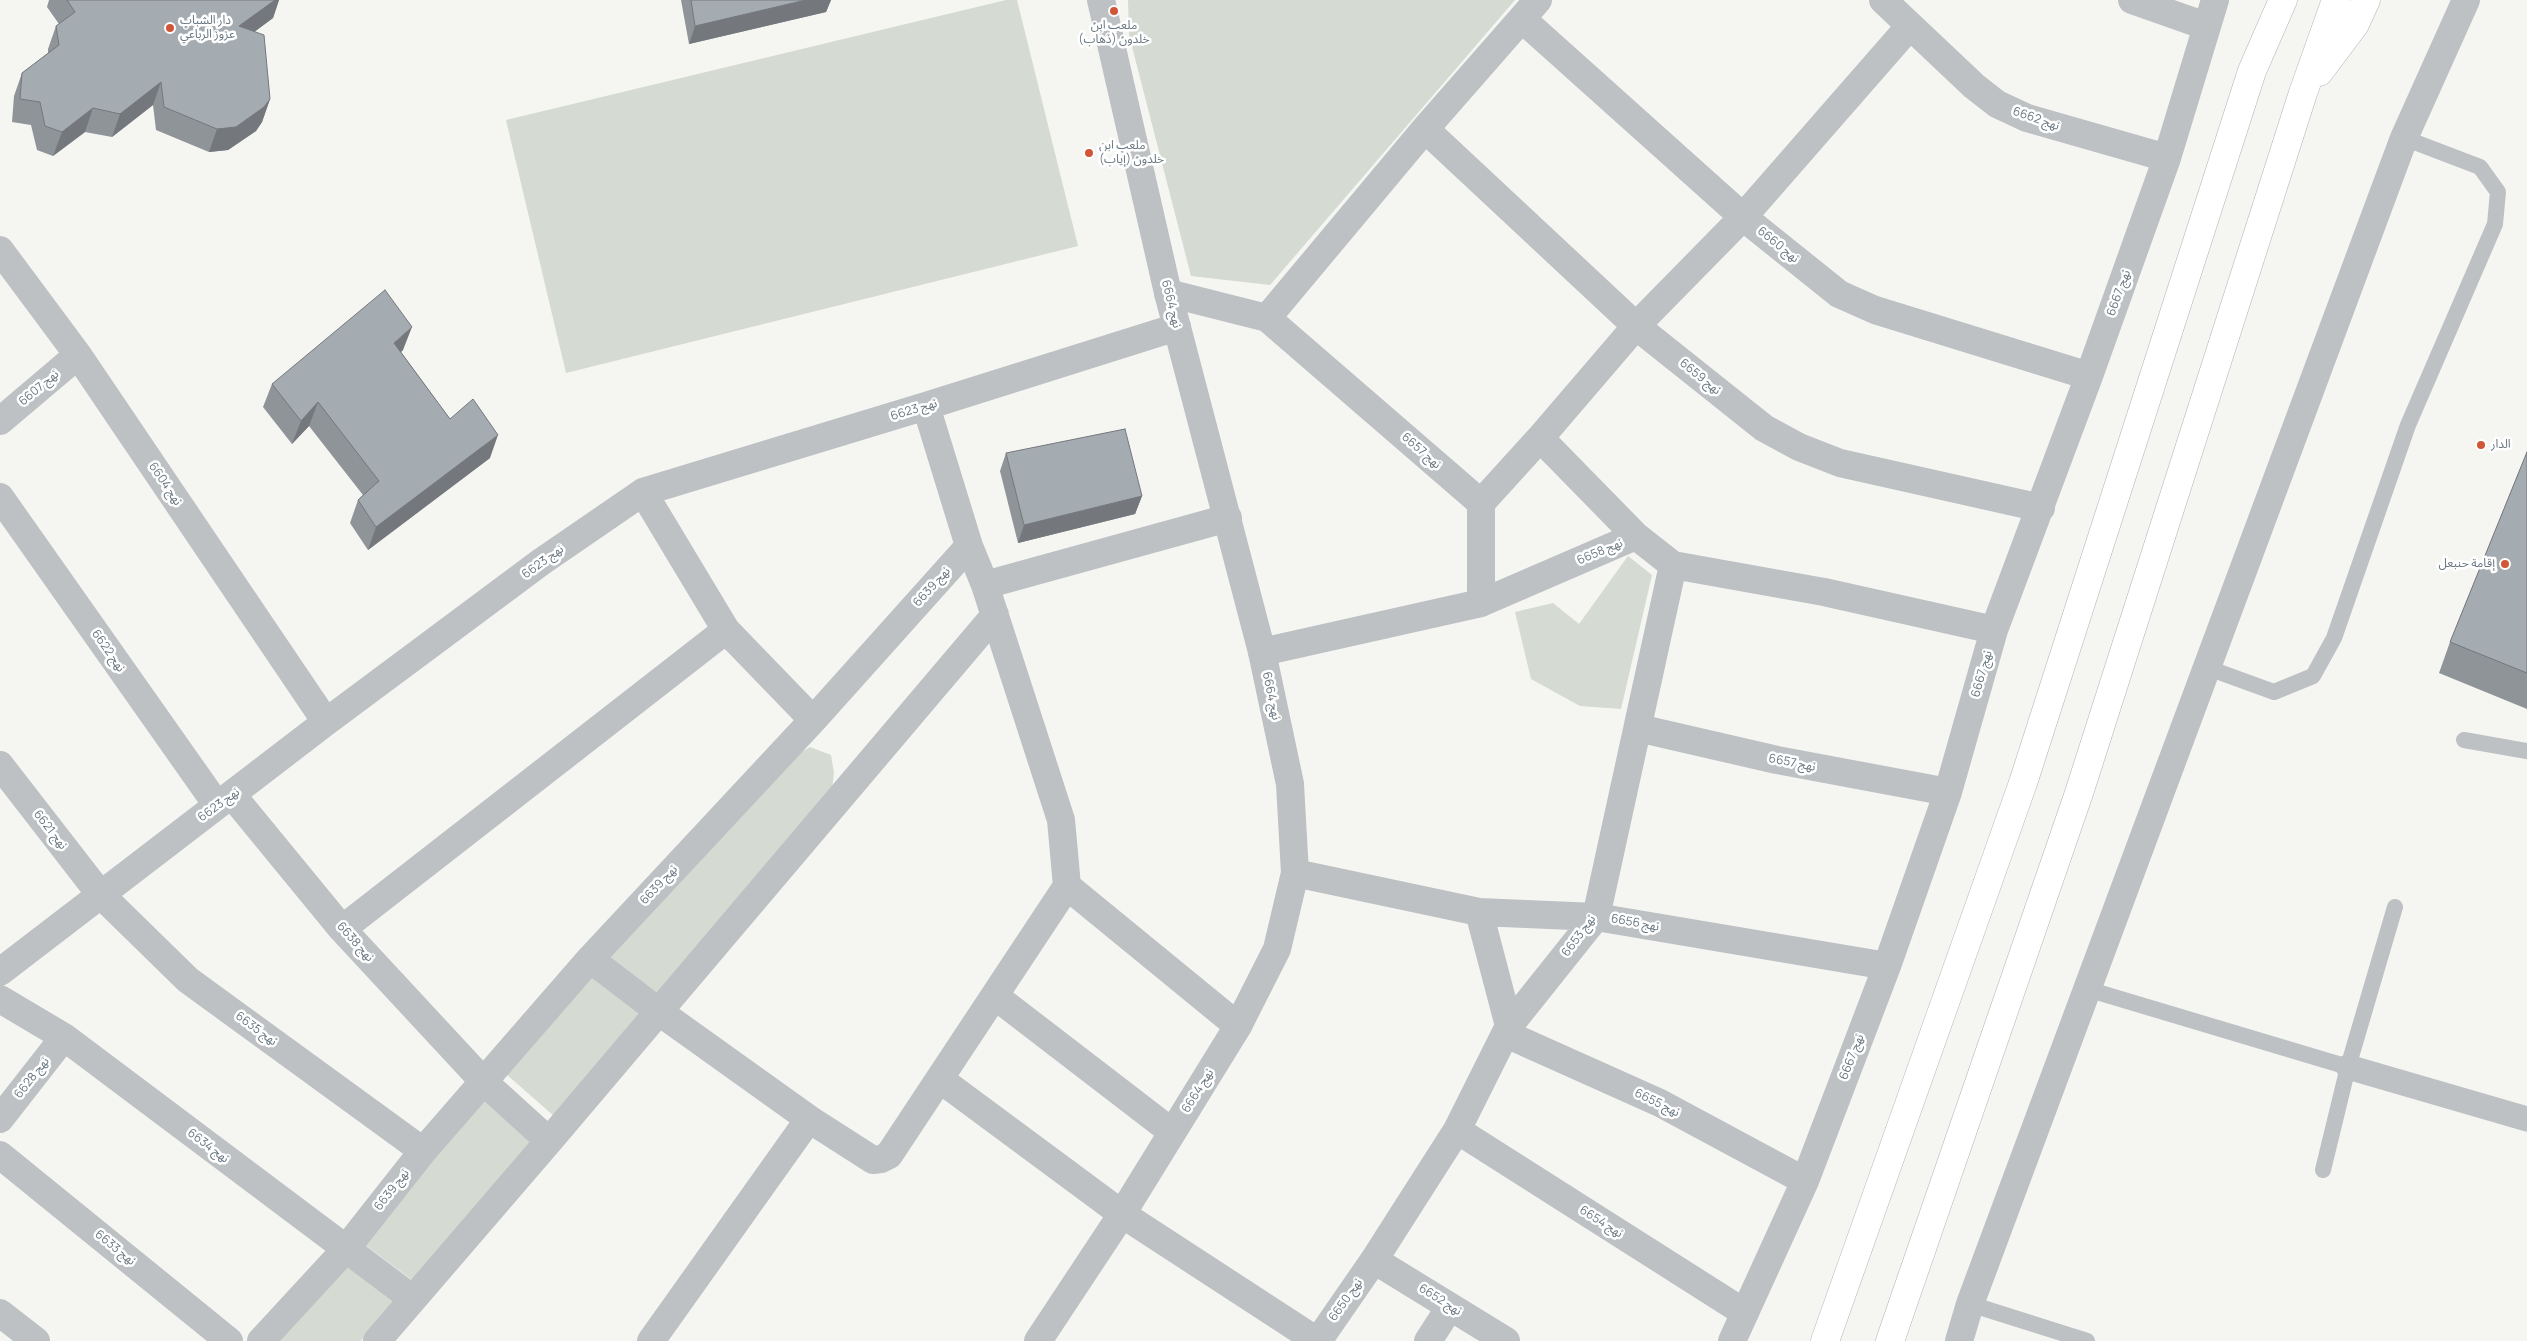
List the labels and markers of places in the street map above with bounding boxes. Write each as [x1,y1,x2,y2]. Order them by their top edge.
marker: ملعب ابن خلدون (ذهاب) [1108,5,1120,17]
place label: دار الشباب عزوز الرباعي [180,14,235,42]
place label: ملعب ابن خلدون (ذهاب) [1078,19,1150,47]
marker: دار الشباب عزوز الرباعي [164,22,176,34]
place label: ملعب ابن خلدون (إياب) [1099,139,1164,167]
marker: ملعب ابن خلدون (إياب) [1083,147,1095,159]
place label: الدار [2491,438,2511,452]
marker: الدار [2475,439,2487,451]
place label: إقامة حنبعل [2438,557,2495,571]
marker: إقامة حنبعل [2499,558,2511,570]

